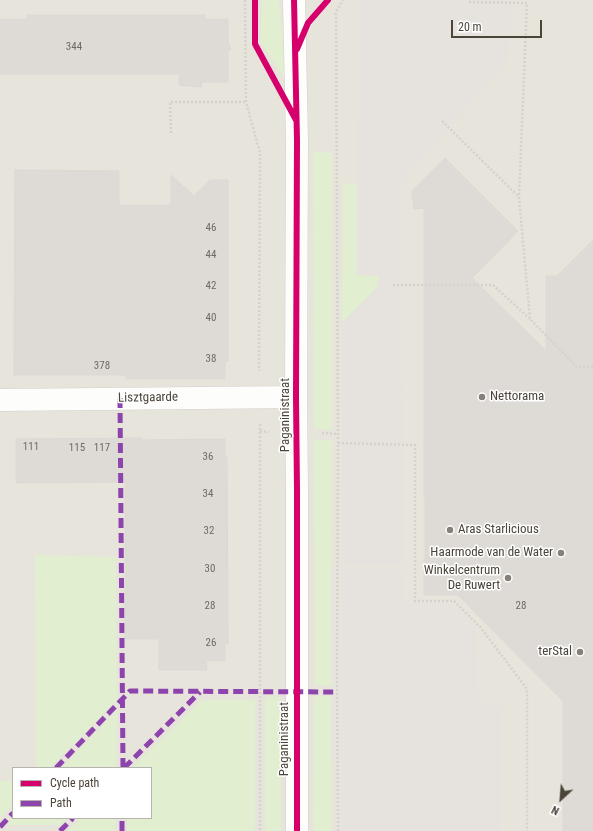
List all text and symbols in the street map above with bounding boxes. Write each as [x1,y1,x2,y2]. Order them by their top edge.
scale bar [453,12,544,38]
text: 20 m [458,20,482,34]
house number: 344 [66,40,82,54]
house number: 46 [206,221,216,235]
house number: 44 [206,248,216,262]
house number: 42 [206,279,216,293]
house number: 40 [206,311,216,325]
house number: 38 [206,352,216,366]
house number: 378 [94,359,110,373]
street label: Paganinistraat [278,378,294,452]
place label: Nettorama [490,389,544,405]
street label: Lisztgaarde [118,390,178,406]
marker: Nettorama [477,392,487,402]
house number: 111 [23,440,39,454]
house number: 115 [69,441,85,455]
house number: 117 [94,441,110,455]
house number: 36 [203,450,213,464]
house number: 34 [203,487,213,501]
place label: Aras Starlicious [458,522,539,538]
house number: 32 [204,524,214,538]
marker: Aras Starlicious [445,525,455,535]
place label: Haarmode van de Water [430,545,553,561]
marker: Haarmode van de Water [556,548,566,558]
house number: 30 [205,562,215,576]
place label: Winkelcentrum De Ruwert [424,563,500,594]
marker: Winkelcentrum De Ruwert [503,573,513,583]
house number: 28 [205,599,215,613]
house number: 28 [516,599,526,613]
house number: 26 [206,636,216,650]
place label: terStal [538,644,572,660]
marker: terStal [575,647,585,657]
street label: Paganinistraat [277,702,293,776]
legend [12,767,152,819]
text: Cycle path [50,776,99,790]
north arrow [541,779,581,819]
text: Path [50,796,72,810]
text: N [550,803,561,818]

